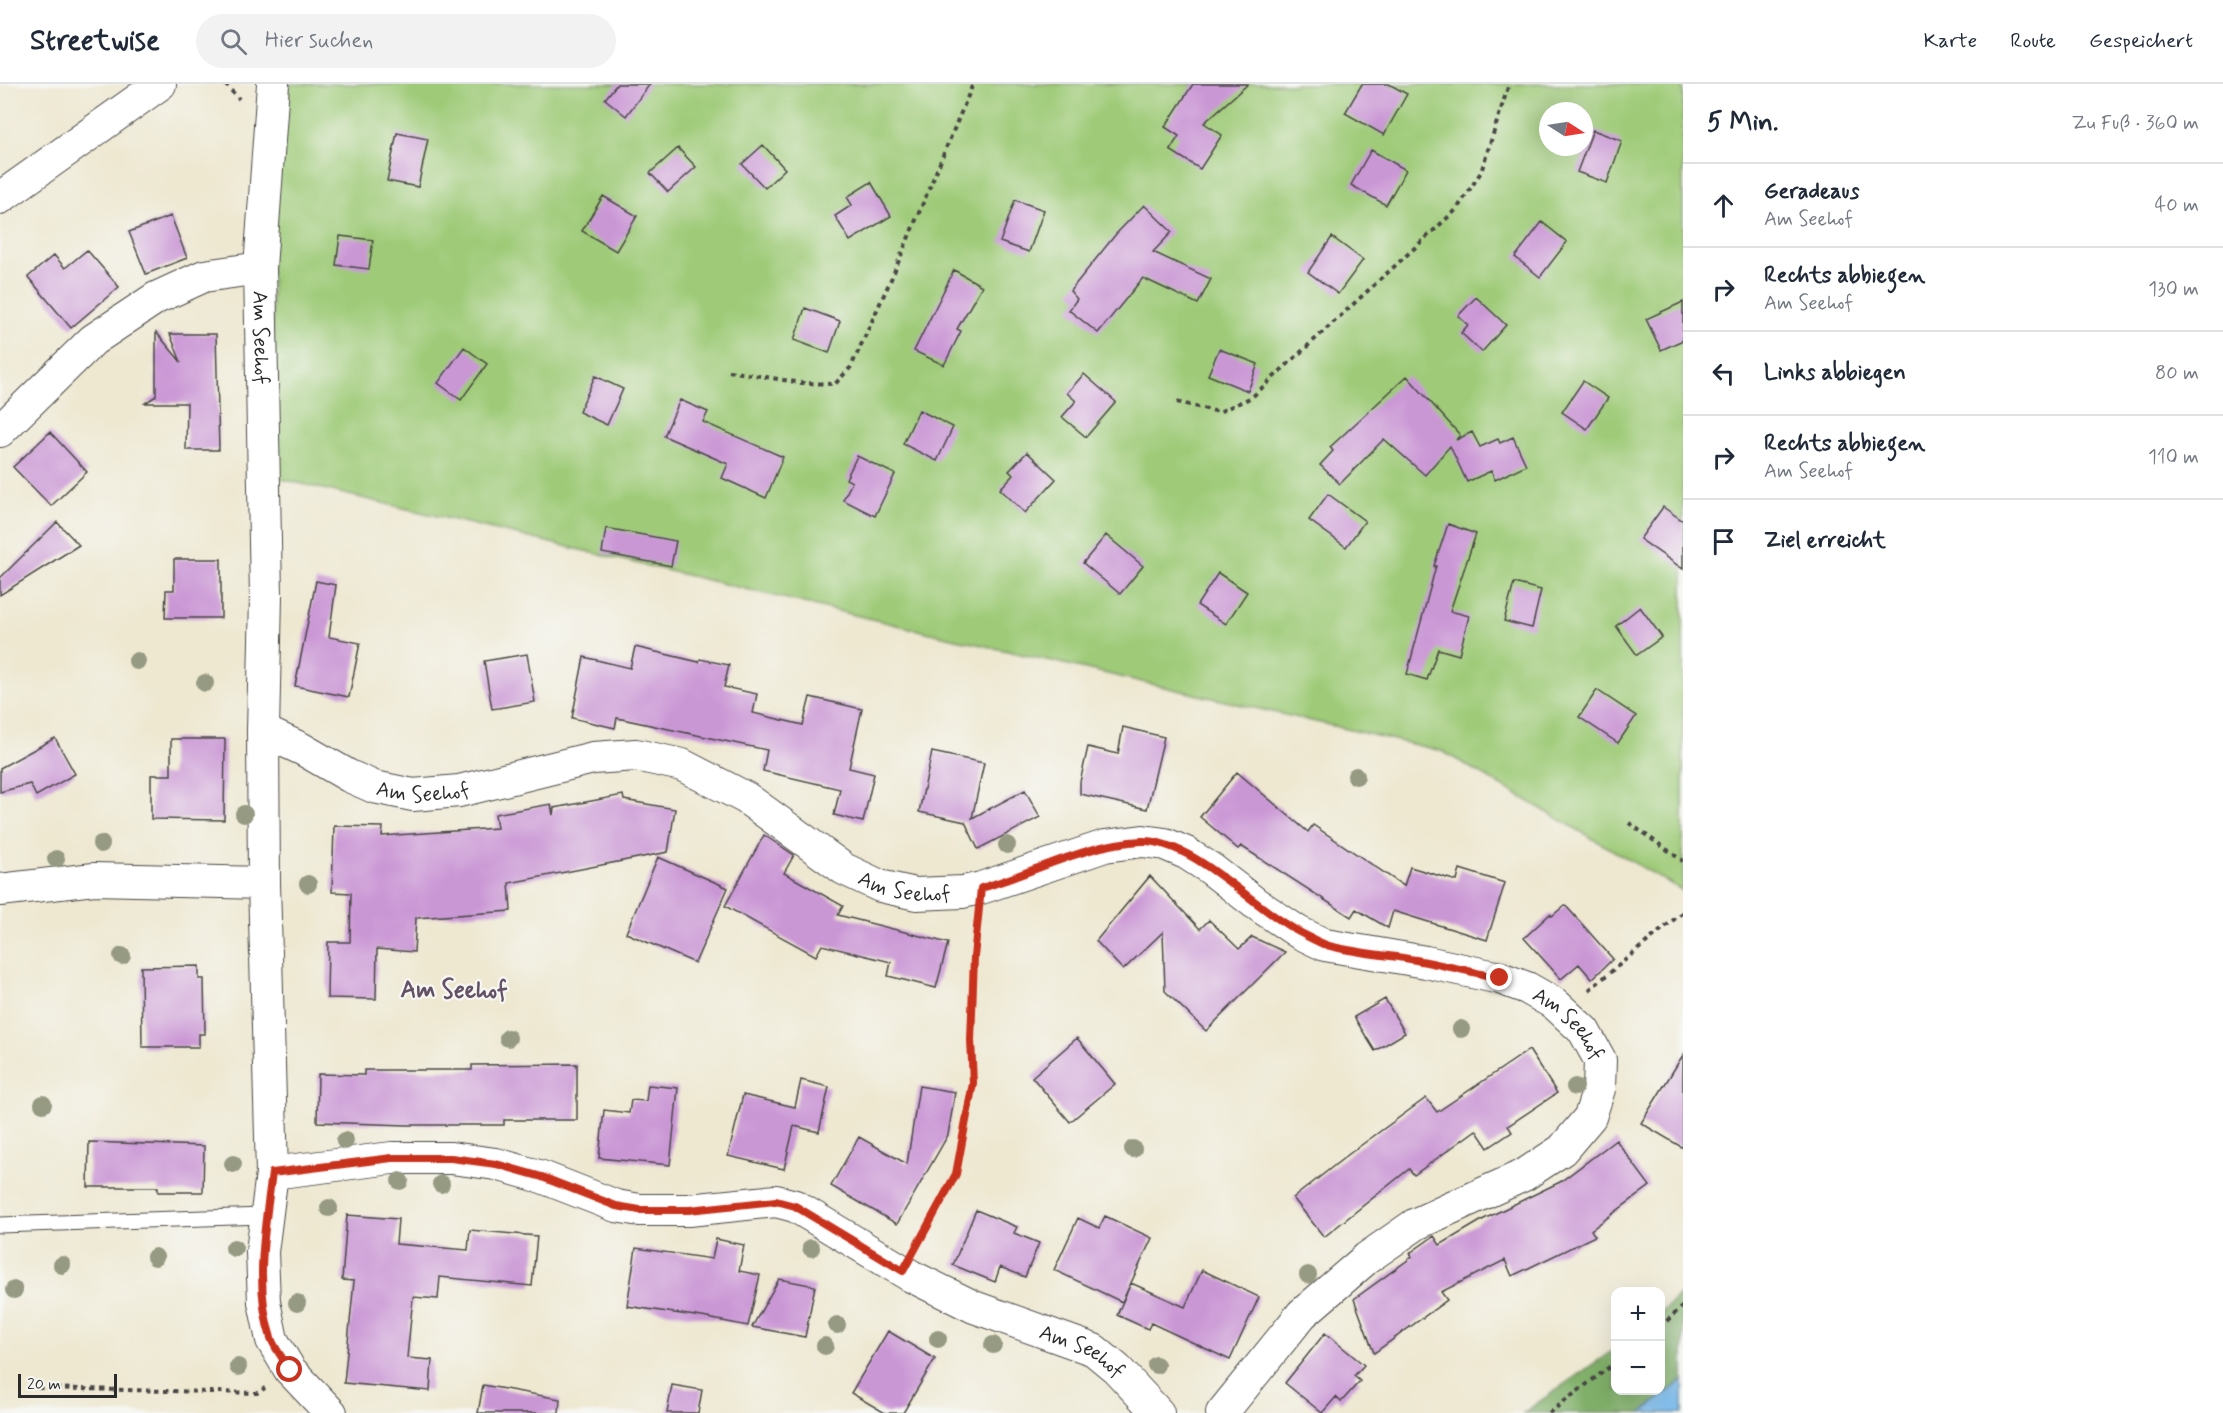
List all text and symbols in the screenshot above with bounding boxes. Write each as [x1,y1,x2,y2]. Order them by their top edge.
search box [196,14,616,68]
text: Streetwise [30,23,160,60]
icon: search [217,25,250,58]
text: Hier suchen [265,27,373,55]
text: Karte [1924,27,1977,55]
text: Route [2010,27,2056,55]
text: Gespeichert [2089,27,2193,55]
north arrow [1539,102,1593,156]
text: 5 Min. [1707,106,1778,140]
text: Zu Fuß · 360 m [2071,110,2199,137]
text: Geradeaus [1764,178,1859,206]
icon: ahead [1707,189,1740,222]
text: 40 m [2155,192,2199,219]
text: Am Seehof [1764,206,1853,233]
text: Rechts abbiegen [1764,262,1925,290]
icon: right [1707,273,1740,306]
text: 130 m [2148,276,2199,303]
street label: Am Seehof [245,290,275,385]
text: Am Seehof [1764,290,1853,317]
icon: left [1707,357,1740,390]
text: Links abbiegen [1764,359,1906,387]
text: 80 m [2155,360,2199,387]
text: Rechts abbiegen [1764,430,1925,458]
icon: right [1707,441,1740,474]
text: 110 m [2148,444,2199,471]
text: Am Seehof [1764,458,1853,485]
icon: arrive [1707,525,1740,558]
text: Ziel erreicht [1764,527,1886,555]
street label: Am Seehof [374,775,473,810]
street label: Am Seehof [853,865,951,909]
route end [1486,964,1512,990]
district label: Am Seehof [400,975,508,1006]
street label: Am Seehof [1527,981,1610,1065]
map controls [1611,1287,1665,1395]
button: + [1611,1287,1665,1341]
street label: Am Seehof [1035,1319,1131,1384]
button: − [1611,1341,1665,1395]
route start [276,1356,302,1382]
scale bar [18,1371,117,1398]
text: 20 m [27,1374,61,1395]

